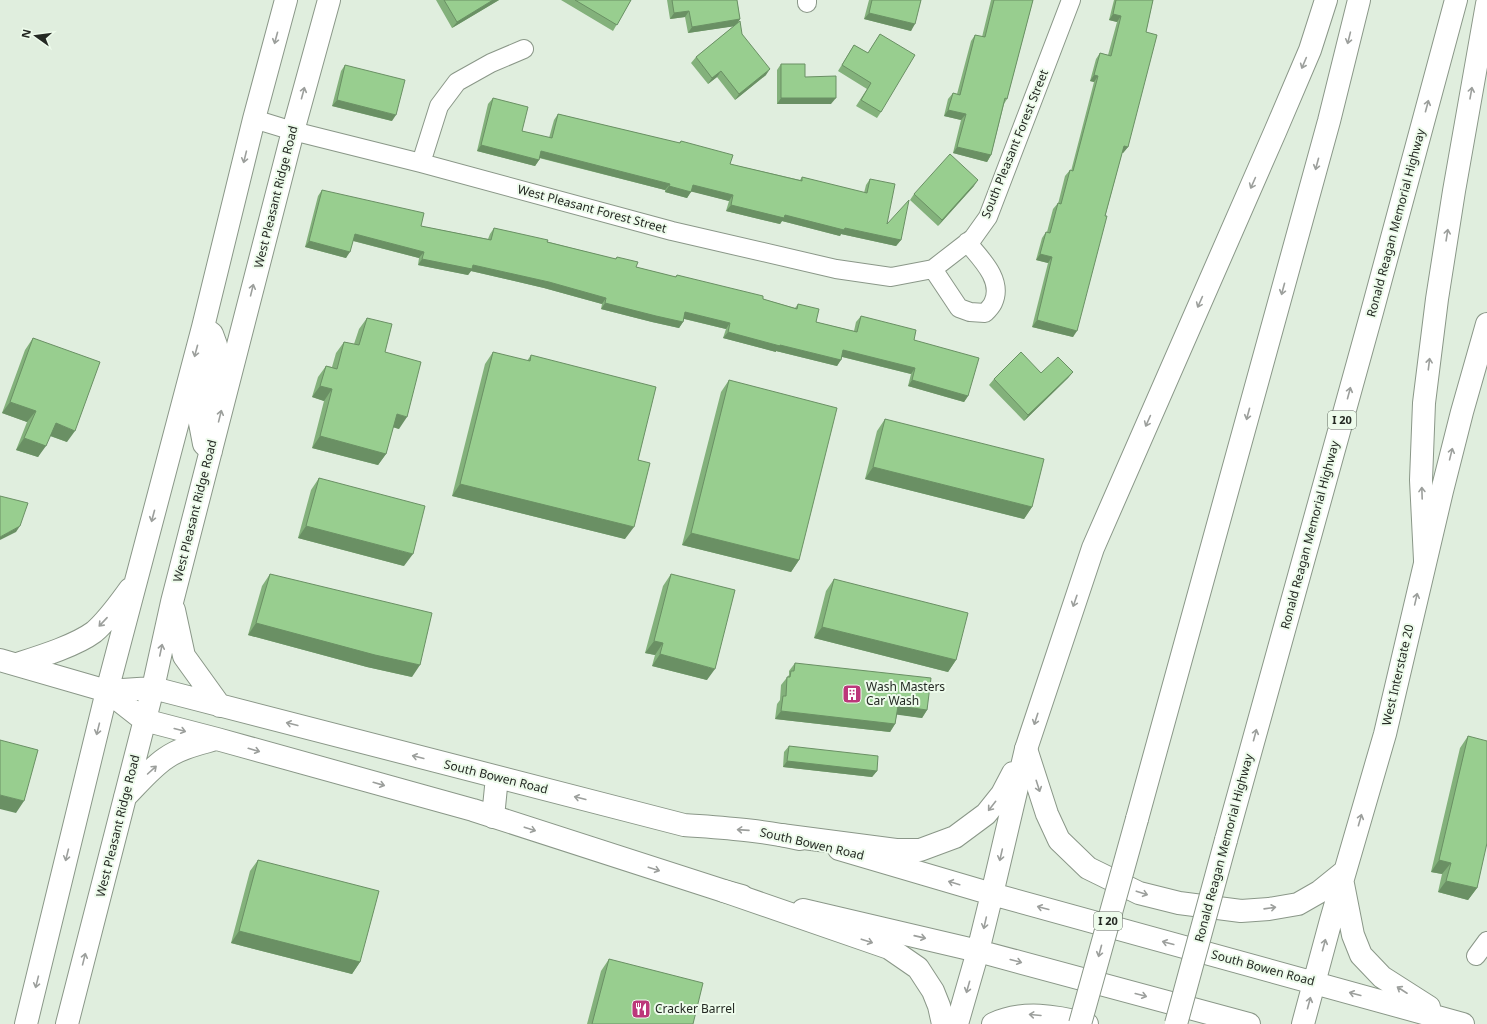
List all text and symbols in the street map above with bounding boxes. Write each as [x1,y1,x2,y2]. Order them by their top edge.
north arrow [16,16,56,56]
text: N [17,27,34,40]
one-way arrow [271,31,279,44]
one-way arrow [1345,31,1353,44]
one-way arrow [1300,57,1307,69]
street label: South Pleasant Forest Street [977,66,1052,221]
one-way arrow [300,87,307,100]
one-way arrow [1467,87,1475,100]
one-way arrow [1424,100,1432,113]
street label: West Pleasant Ridge Road [250,124,301,270]
street label: Ronald Reagan Memorial Highway [1362,126,1429,319]
one-way arrow [240,150,248,163]
one-way arrow [1313,157,1320,170]
one-way arrow [1248,176,1256,188]
street label: West Pleasant Forest Street [516,180,669,237]
one-way arrow [1443,229,1451,242]
one-way arrow [1278,282,1286,295]
one-way arrow [249,283,256,296]
one-way arrow [1196,295,1204,307]
one-way arrow [192,344,199,357]
one-way arrow [1425,357,1433,370]
one-way arrow [1346,387,1354,400]
one-way arrow [1244,408,1251,421]
one-way arrow [217,409,224,422]
road number: I 20 [1328,411,1356,429]
one-way arrow [1144,414,1152,426]
street label: West Pleasant Ridge Road [169,438,220,584]
street label: Ronald Reagan Memorial Highway [1276,438,1343,631]
one-way arrow [1448,448,1456,461]
one-way arrow [1418,487,1426,500]
one-way arrow [148,509,156,522]
one-way arrow [1412,593,1420,606]
one-way arrow [1071,595,1078,608]
one-way arrow [99,617,108,627]
street label: West Interstate 20 [1378,623,1417,727]
one-way arrow [158,644,166,657]
place label: Wash Masters Car Wash [866,678,945,709]
building icon: Wash Masters Car Wash [841,683,863,705]
one-way arrow [1032,712,1039,725]
one-way arrow [286,720,299,728]
one-way arrow [94,722,101,735]
one-way arrow [174,726,187,734]
one-way arrow [1252,728,1259,741]
one-way arrow [247,746,260,754]
street label: Ronald Reagan Memorial Highway [1190,751,1257,944]
street label: West Pleasant Ridge Road [92,753,143,899]
one-way arrow [412,753,425,760]
street label: South Bowen Road [442,755,550,798]
one-way arrow [147,766,157,775]
one-way arrow [1035,779,1042,792]
one-way arrow [373,781,386,788]
one-way arrow [574,794,587,802]
one-way arrow [988,801,996,812]
one-way arrow [1357,814,1364,827]
street label: South Bowen Road [758,823,866,864]
one-way arrow [524,826,537,833]
one-way arrow [737,826,750,833]
one-way arrow [63,848,71,861]
one-way arrow [997,848,1004,861]
one-way arrow [647,866,660,873]
one-way arrow [948,879,961,886]
one-way arrow [1136,890,1148,898]
one-way arrow [1037,904,1050,911]
one-way arrow [1263,904,1276,912]
road number: I 20 [1094,912,1122,930]
one-way arrow [981,916,988,929]
one-way arrow [913,934,926,942]
one-way arrow [860,937,872,945]
one-way arrow [1162,938,1175,946]
one-way arrow [1321,939,1328,952]
one-way arrow [1096,944,1103,957]
street label: South Bowen Road [1209,946,1317,990]
one-way arrow [81,953,88,966]
one-way arrow [1009,958,1022,965]
one-way arrow [32,975,40,988]
one-way arrow [964,981,971,994]
one-way arrow [1397,986,1408,994]
one-way arrow [1349,990,1362,997]
one-way arrow [1135,992,1148,999]
one-way arrow [1305,997,1313,1010]
restaurant icon: Cracker Barrel [630,998,652,1020]
place label: Cracker Barrel [655,1000,735,1017]
one-way arrow [1029,1012,1042,1019]

